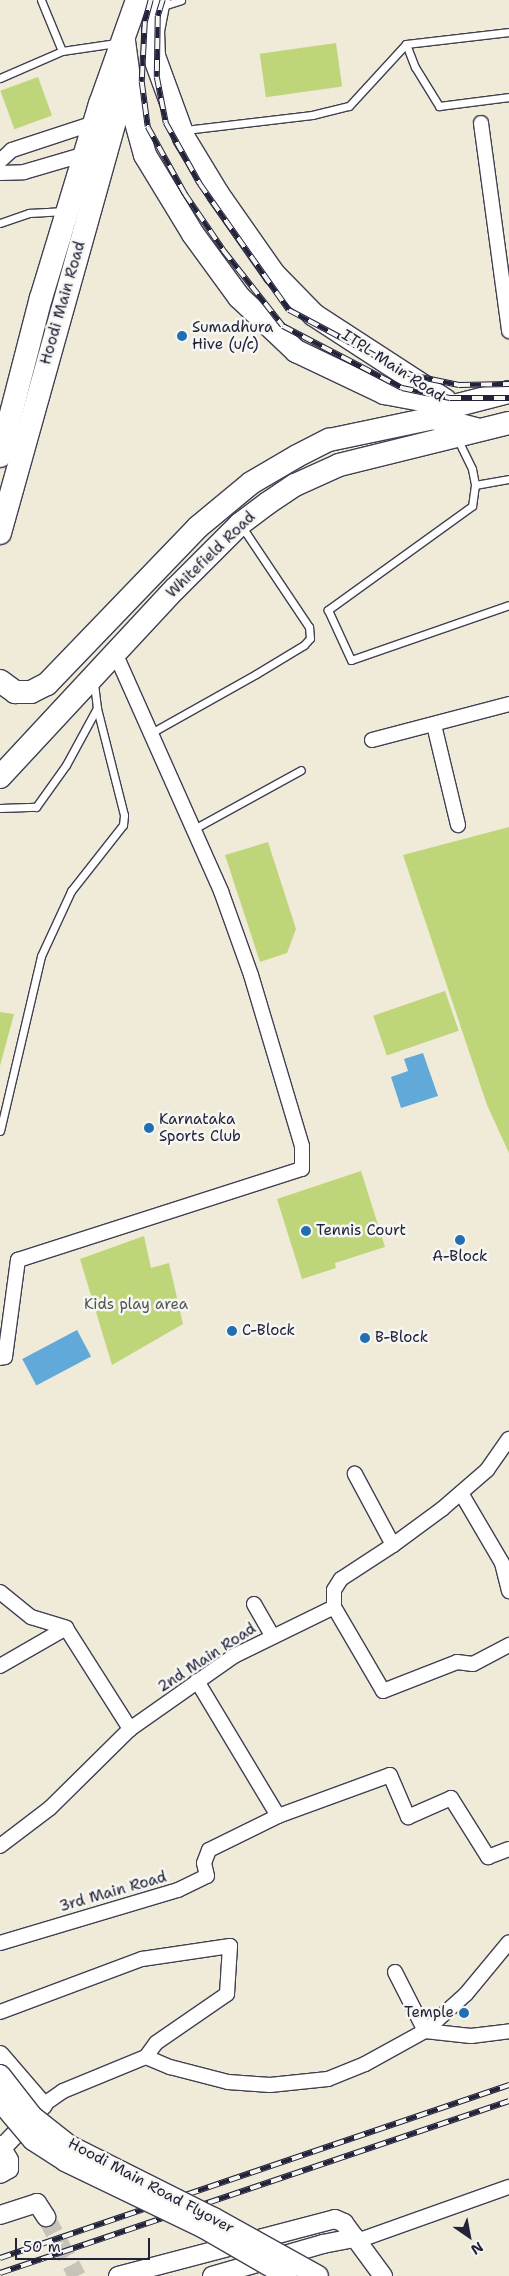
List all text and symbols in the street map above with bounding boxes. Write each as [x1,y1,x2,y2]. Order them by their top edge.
street label: Hoodi Main Road [37,239,89,367]
place label: Sumadhura Hive (u/c) [192,318,273,353]
street label: ITPL Main Road [338,326,448,406]
marker: Sumadhura Hive (u/c) [176,330,188,342]
street label: Whitefield Road [163,508,259,602]
place label: Karnataka Sports Club [159,1110,241,1145]
marker: Karnataka Sports Club [143,1122,155,1134]
place label: Tennis Court [316,1222,406,1240]
marker: Tennis Court [300,1225,312,1237]
marker: A-Block [454,1234,466,1246]
place label: A-Block [432,1248,488,1266]
park label: Kids play area [84,1296,188,1314]
place label: C-Block [242,1322,295,1340]
marker: C-Block [226,1325,238,1337]
place label: B-Block [375,1329,428,1347]
marker: B-Block [359,1332,371,1344]
street label: 2nd Main Road [155,1620,259,1696]
street label: 3rd Main Road [57,1868,169,1916]
place label: Temple [404,2004,454,2022]
marker: Temple [458,2007,470,2019]
street label: Hoodi Main Road Flyover [65,2135,237,2237]
north arrow [444,2211,494,2261]
scale bar [18,2228,152,2260]
text: 50 m [23,2237,61,2257]
text: N [468,2238,487,2259]

